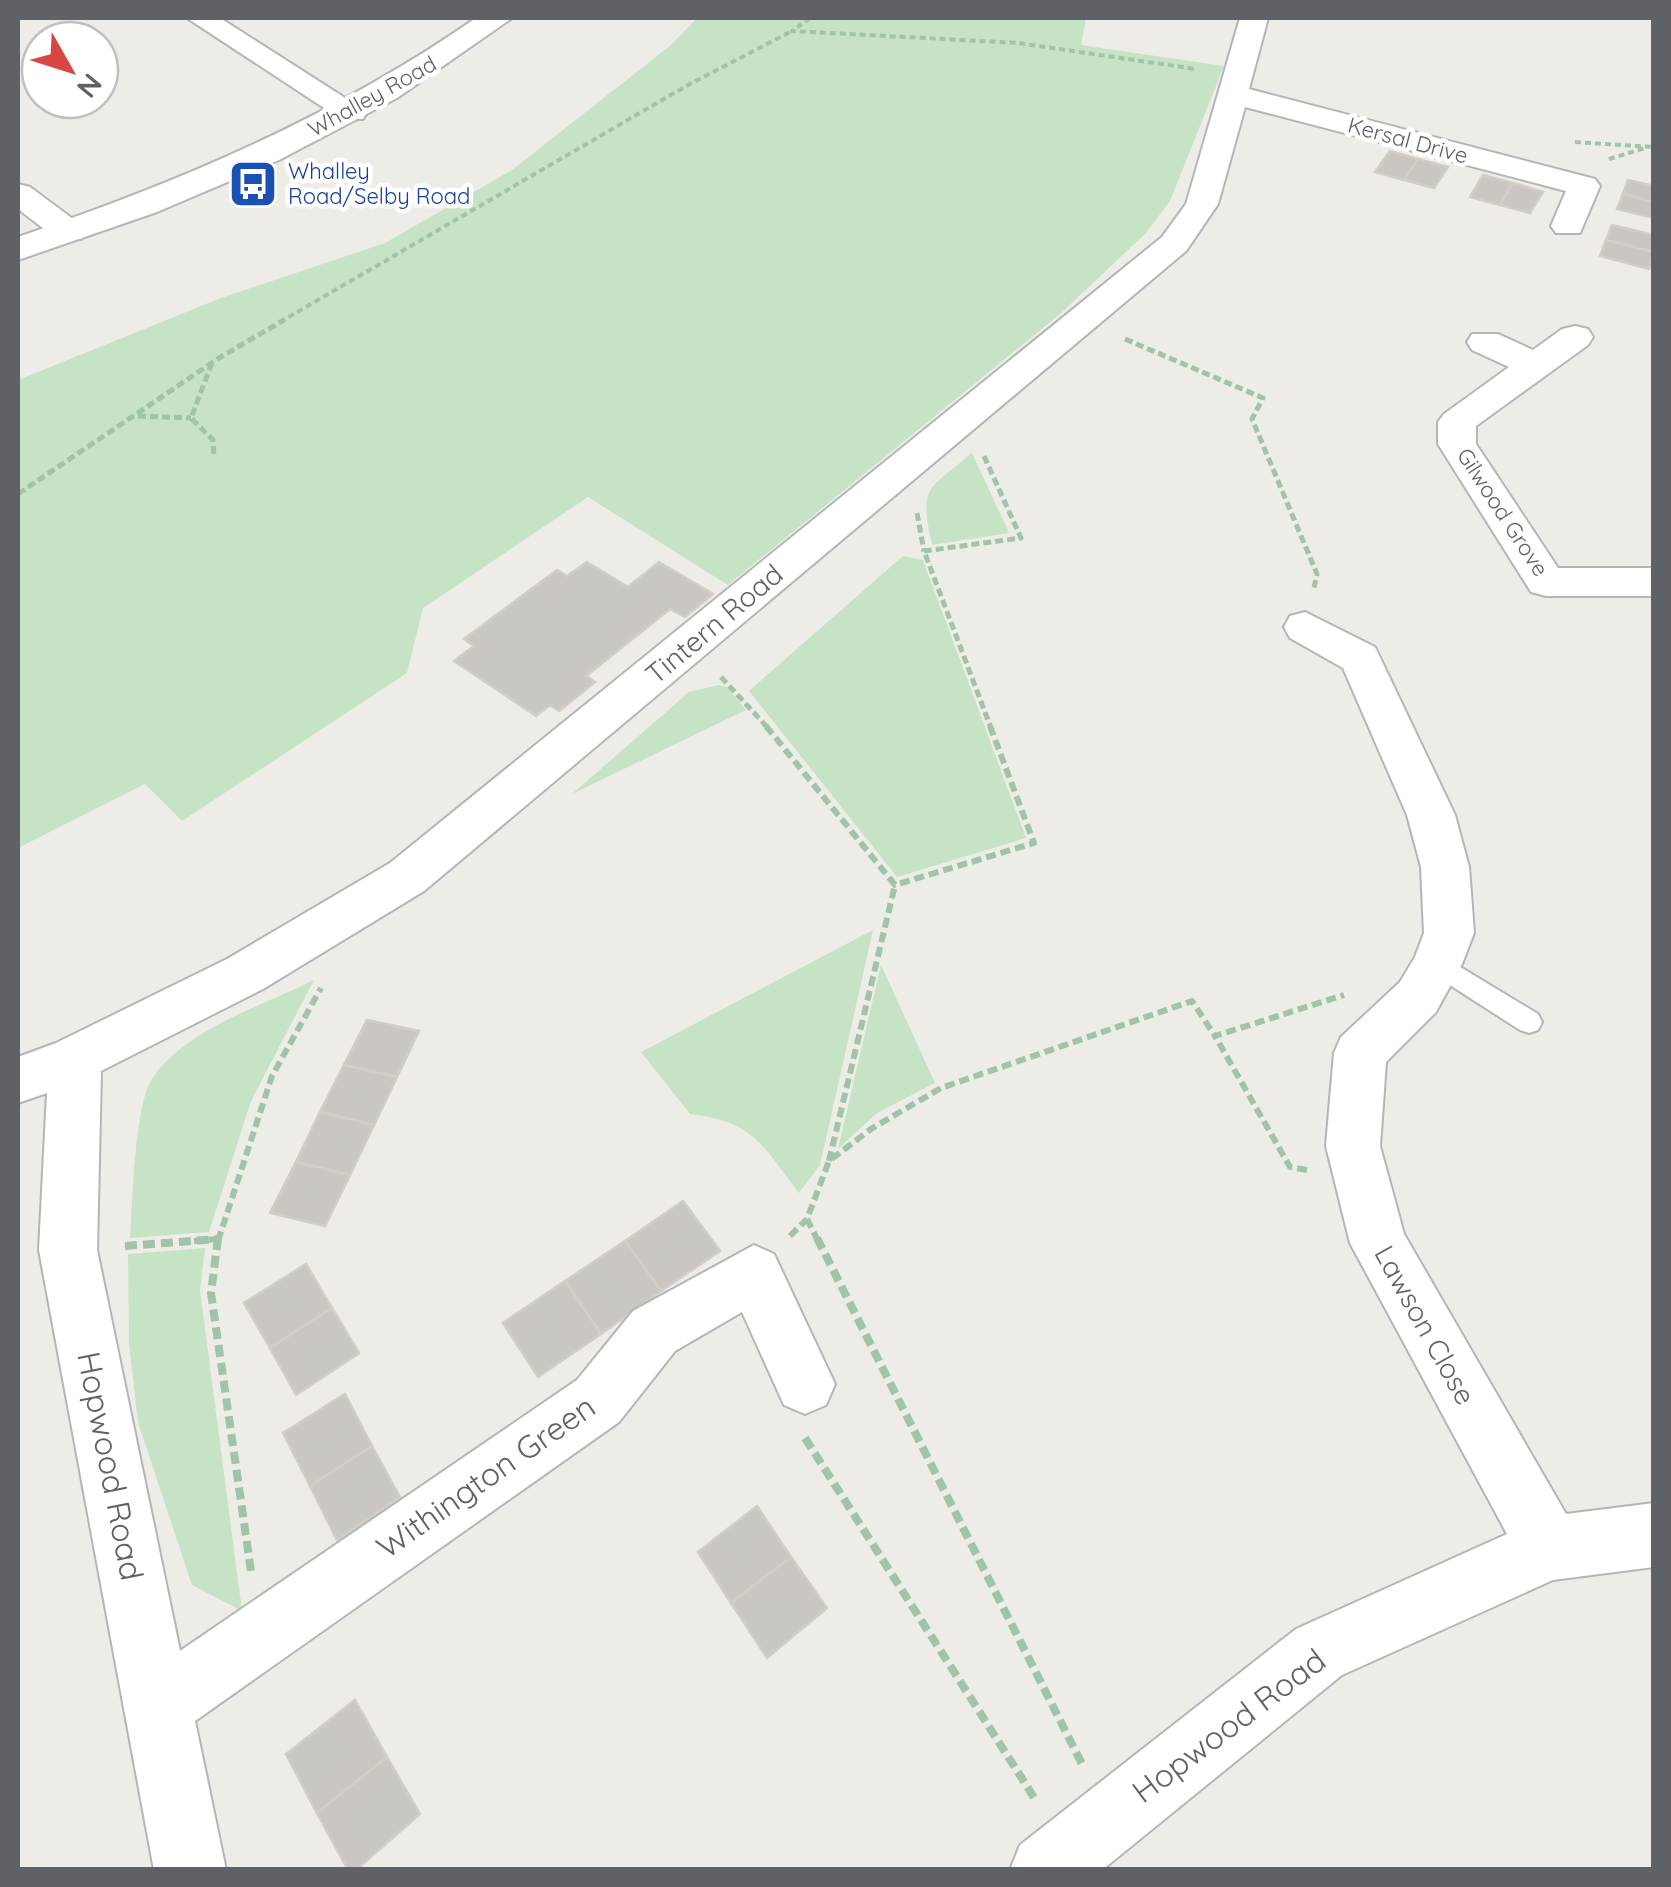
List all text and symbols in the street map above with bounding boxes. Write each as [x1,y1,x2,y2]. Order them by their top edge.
north arrow [20,20,120,120]
street label: Whalley Road [303,49,441,143]
text: N [70,67,110,105]
street label: Kersal Drive [1345,111,1471,169]
place label: Whalley Road/Selby Road [288,157,470,210]
bus stop icon: Whalley Road/Selby Road [227,158,279,210]
street label: Gilwood Grove [1451,442,1555,582]
street label: Tintern Road [638,556,789,691]
street label: Lawson Close [1367,1239,1484,1411]
street label: Hopwood Road [69,1348,153,1584]
street label: Withington Green [368,1386,603,1567]
street label: Hopwood Road [1124,1639,1333,1811]

